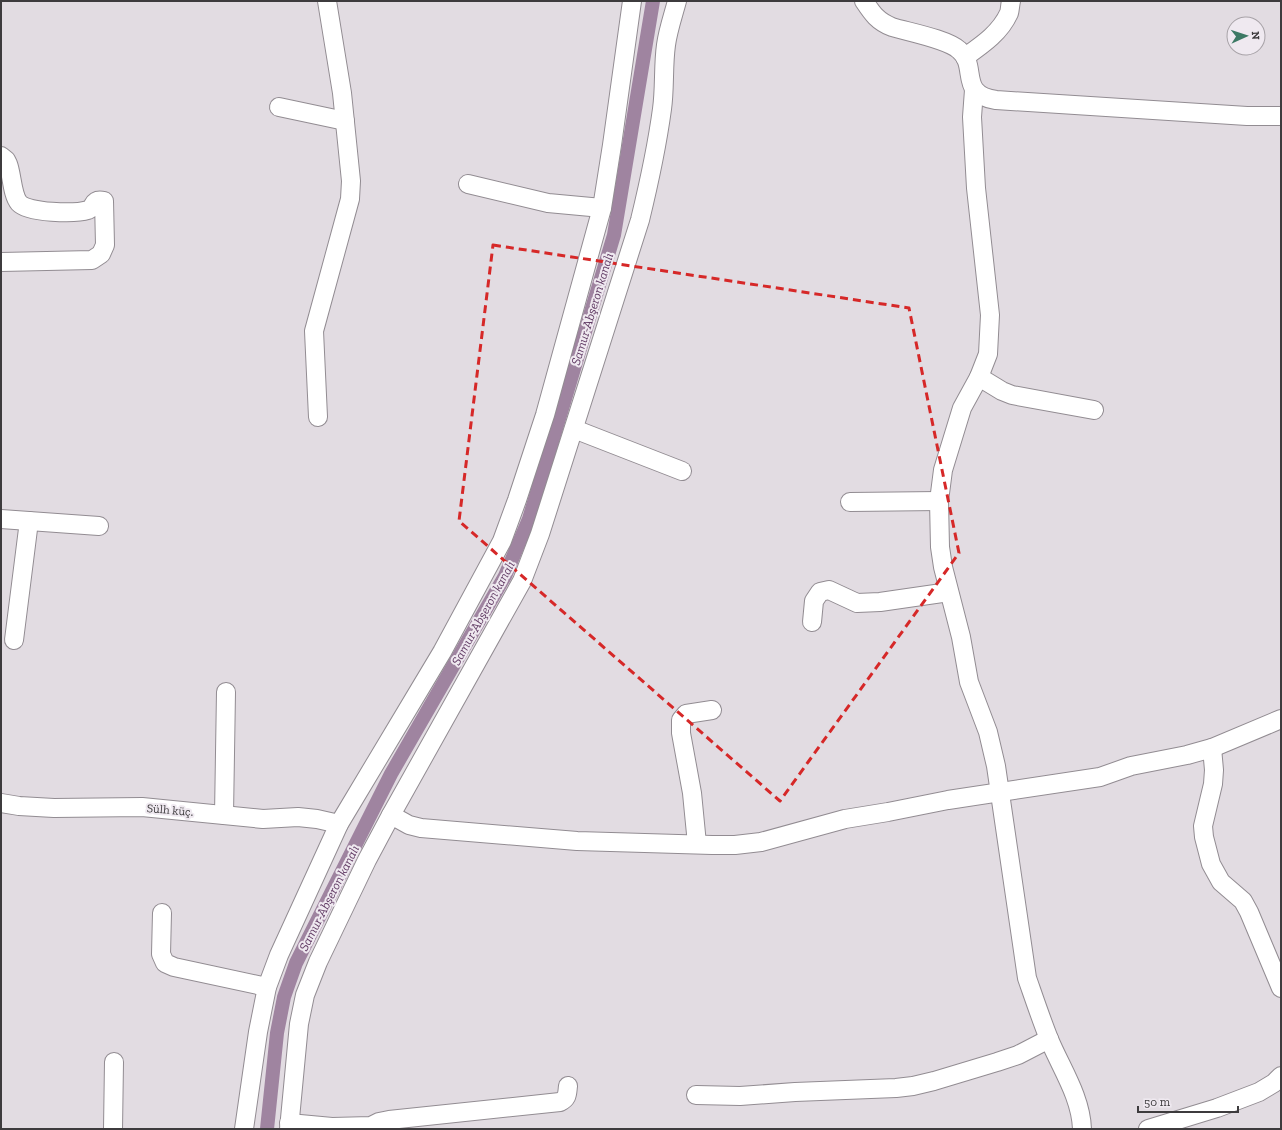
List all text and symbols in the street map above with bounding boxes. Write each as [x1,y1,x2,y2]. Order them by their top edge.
north arrow [1226,16,1266,56]
text: N [1249,31,1262,41]
water label: Samur-Abşeron kanalı [568,251,616,367]
water label: Samur-Abşeron kanalı [448,558,518,668]
street label: Sülh küç. [146,801,194,819]
water label: Samur-Abşeron kanalı [296,843,362,953]
scale bar [1138,1088,1238,1114]
text: 50 m [1144,1095,1171,1109]

